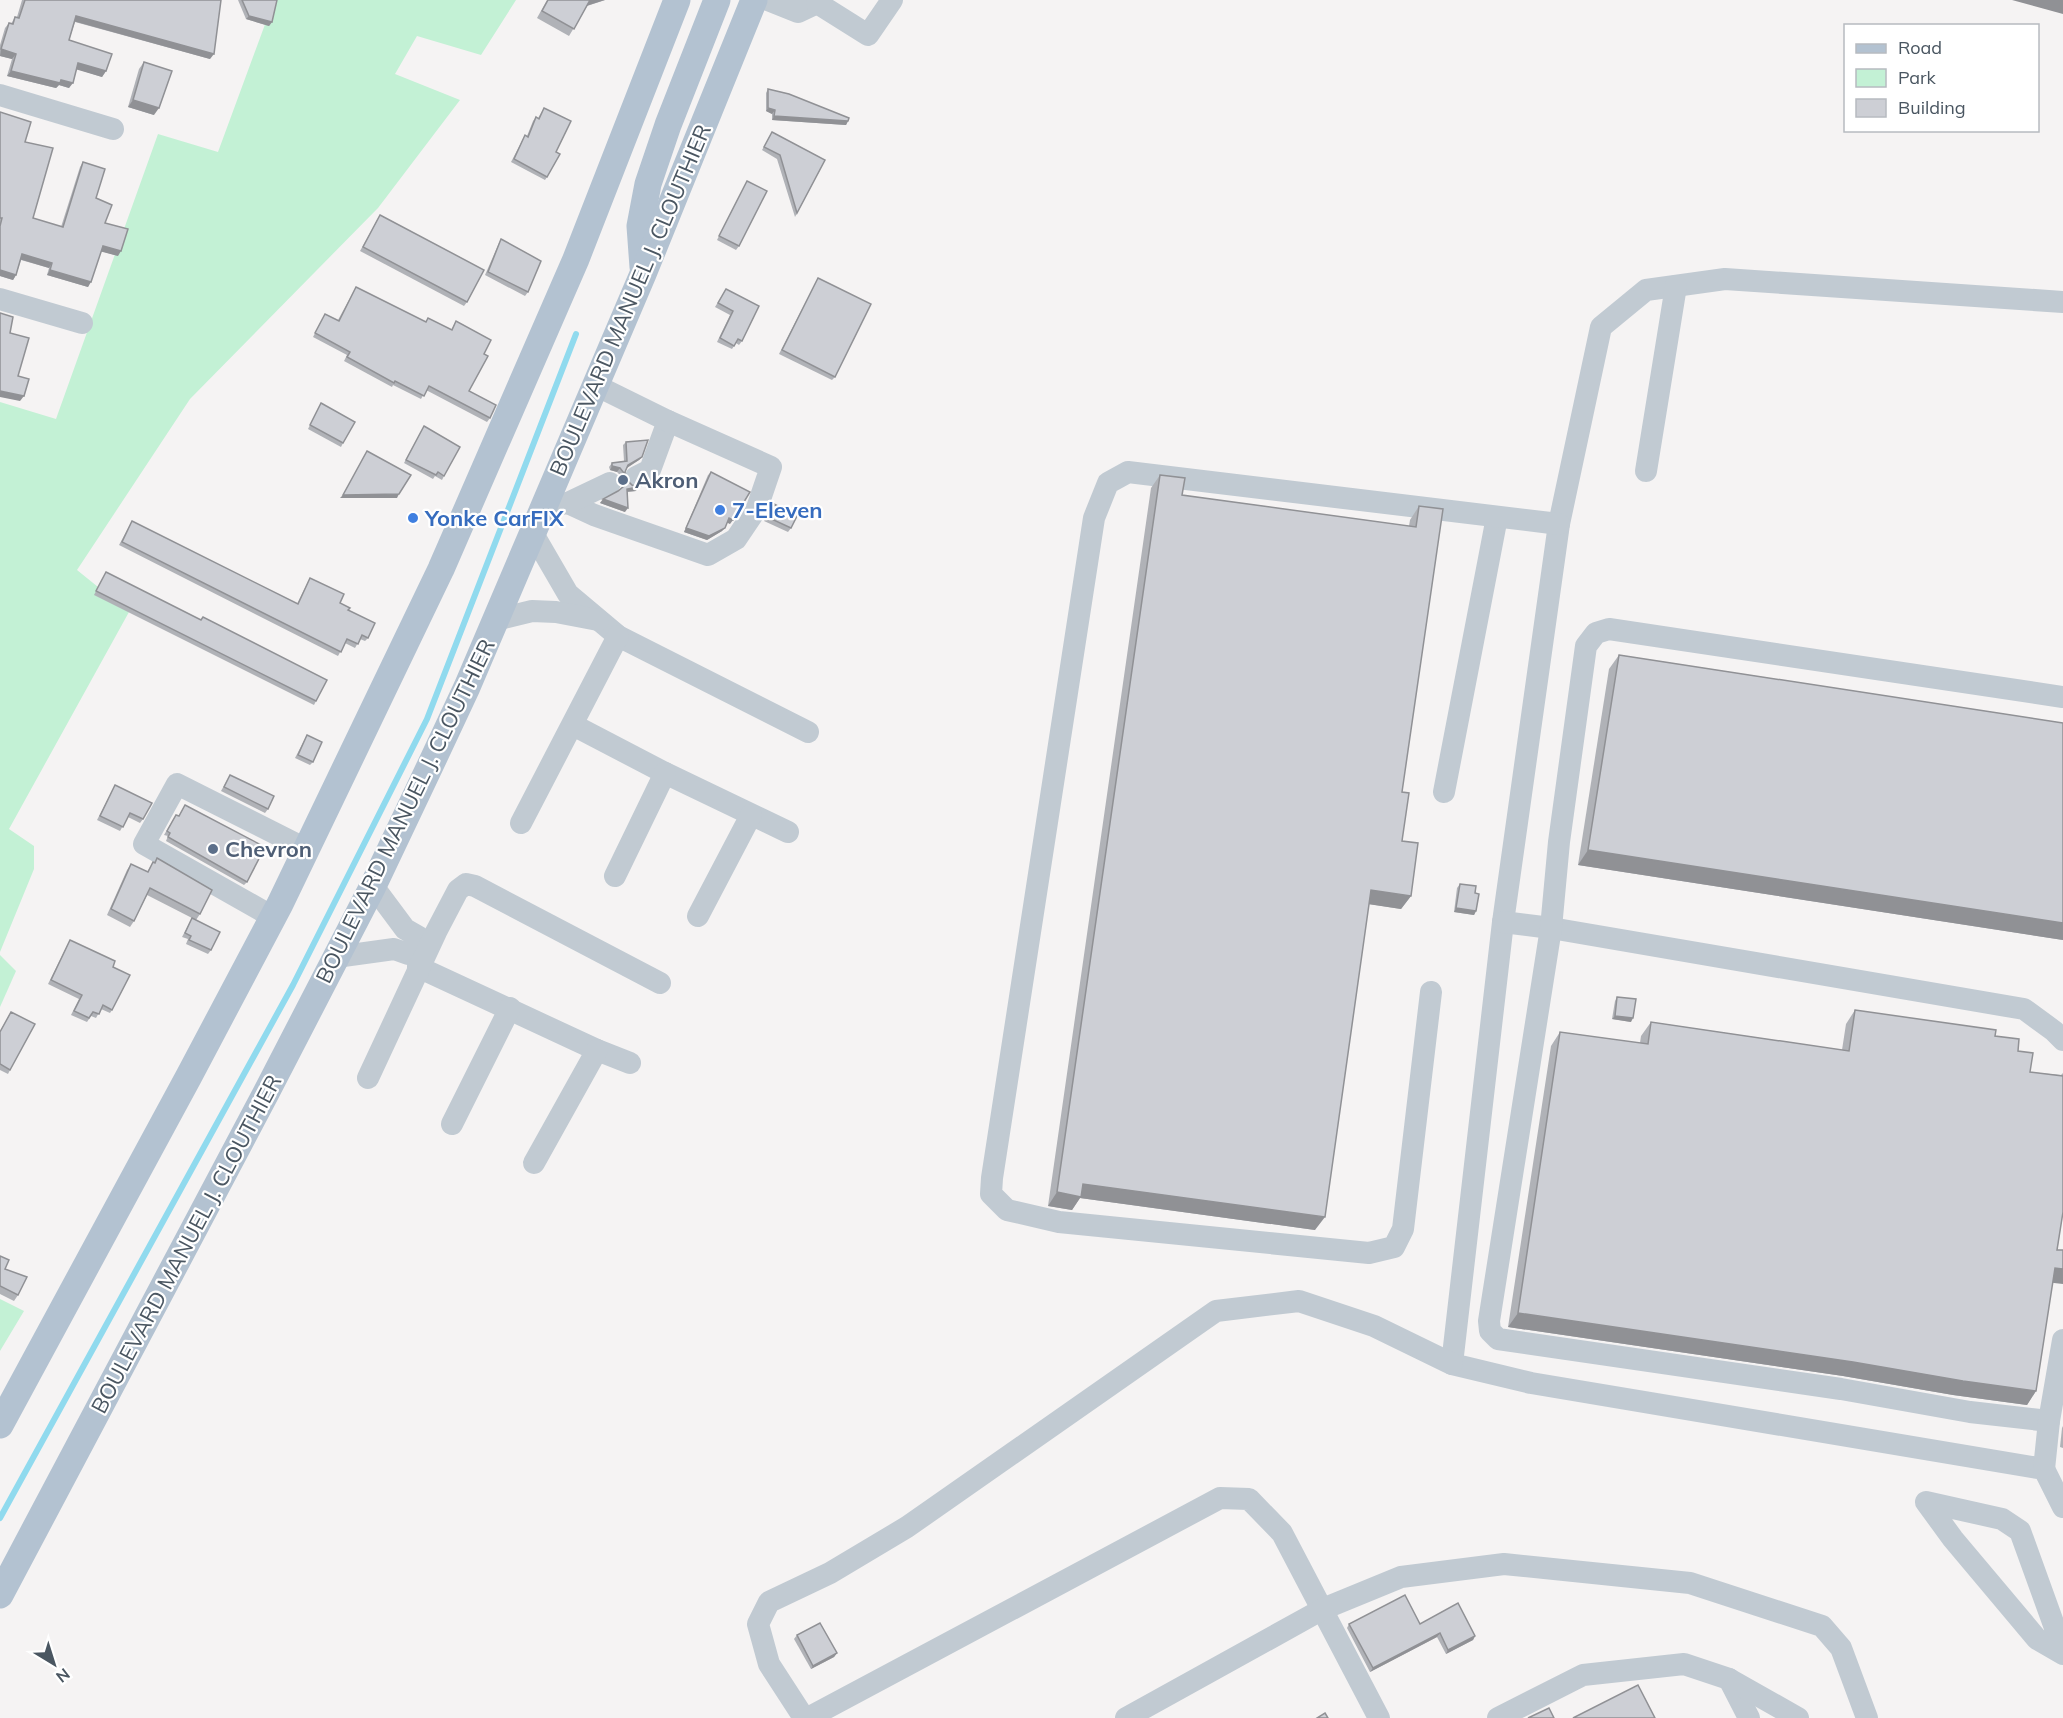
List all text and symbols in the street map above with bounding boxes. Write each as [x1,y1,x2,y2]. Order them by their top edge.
legend [1844,24,2039,132]
text: Road [1898,36,1942,59]
text: Park [1898,66,1937,89]
text: Building [1898,96,1966,119]
street label: BOULEVARD MANUEL J. CLOUTHIER [543,120,717,480]
place label: Akron [635,466,698,494]
marker: Akron [616,473,630,487]
place label: 7-Eleven [732,496,823,524]
marker: 7-Eleven [713,503,727,517]
place label: Yonke CarFIX [424,504,564,532]
marker: Yonke CarFIX [406,511,420,525]
street label: BOULEVARD MANUEL J. CLOUTHIER [309,634,501,988]
place label: Chevron [225,835,312,863]
marker: Chevron [206,842,220,856]
street label: BOULEVARD MANUEL J. CLOUTHIER [85,1070,287,1418]
north arrow [24,1634,84,1694]
text: N [52,1664,74,1687]

